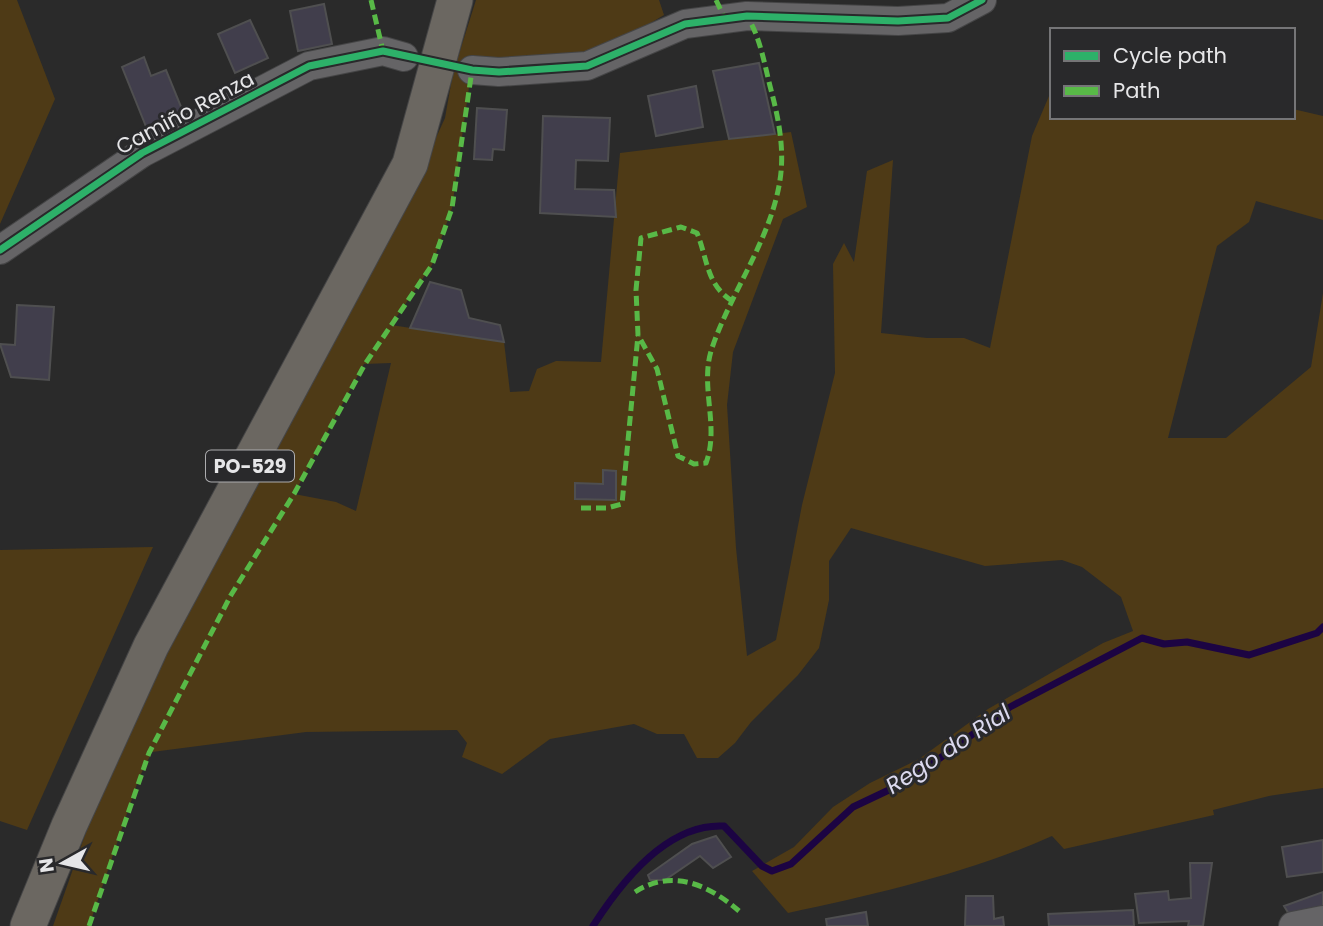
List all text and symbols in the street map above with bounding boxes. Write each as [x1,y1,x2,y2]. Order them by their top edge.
legend [1050,28,1295,119]
text: Cycle path [1113,41,1227,70]
street label: Camiño Renza [111,64,259,161]
text: Path [1113,76,1160,105]
road number: PO-529 [206,450,294,481]
water label: Rego do Rial [879,696,1017,801]
north arrow [28,828,98,898]
text: N [32,856,61,874]

